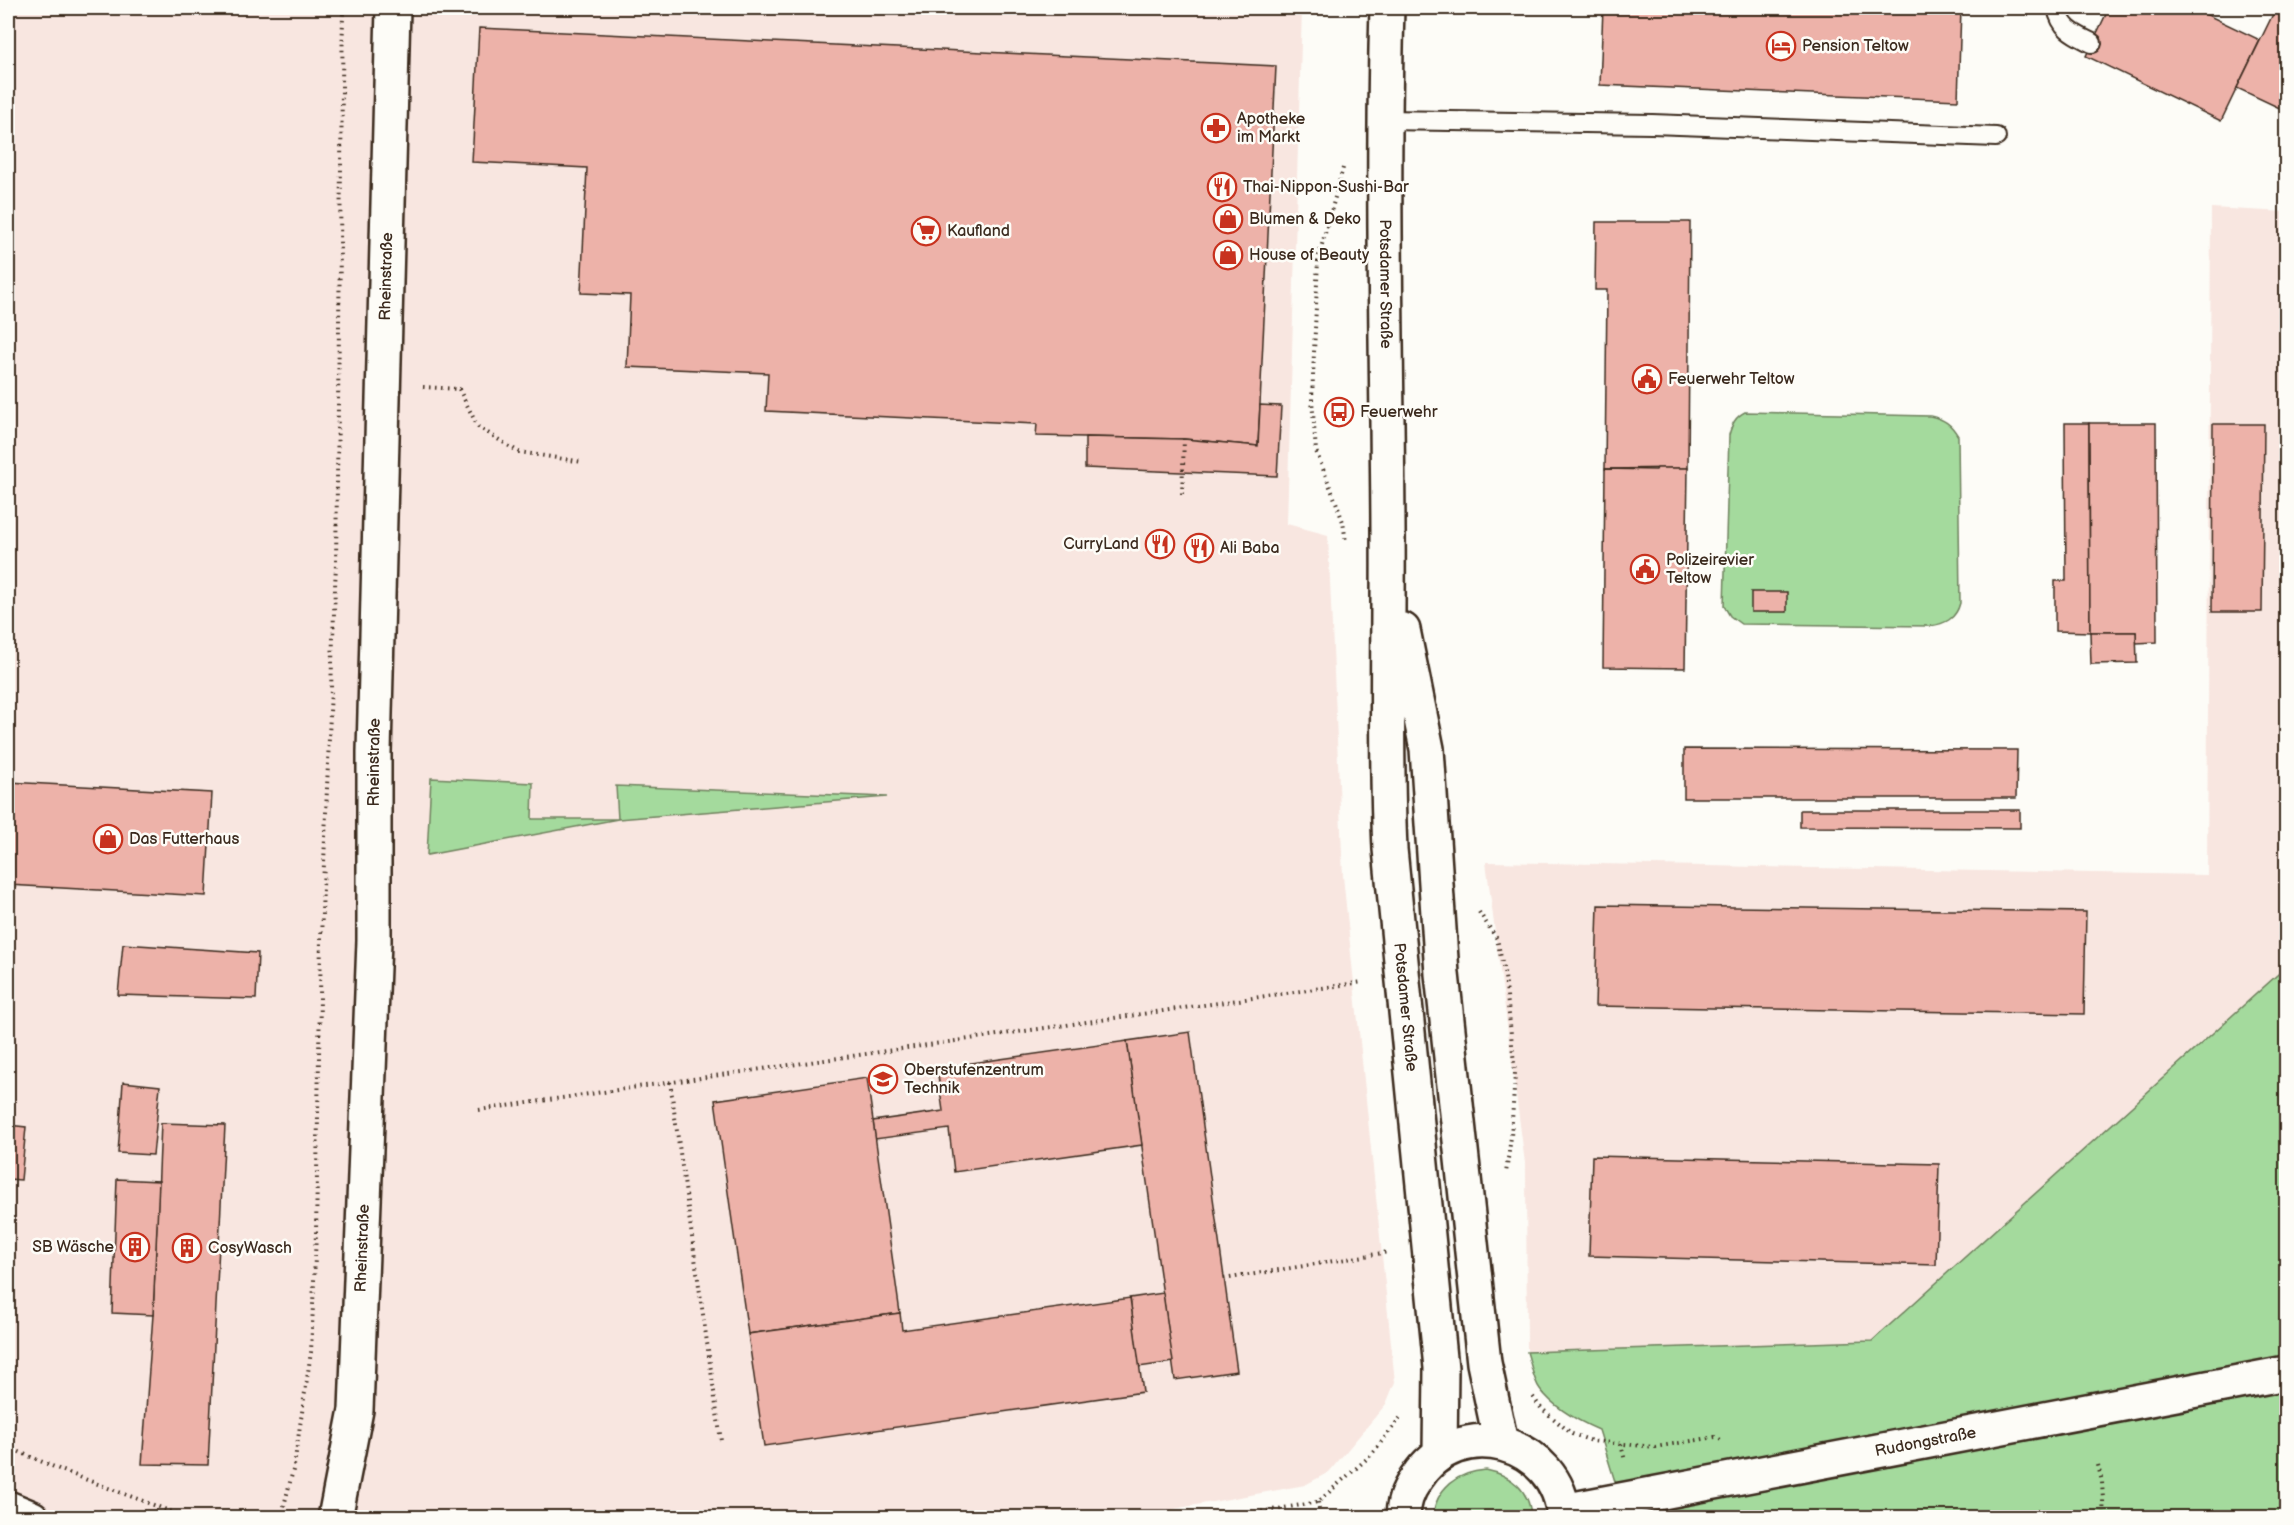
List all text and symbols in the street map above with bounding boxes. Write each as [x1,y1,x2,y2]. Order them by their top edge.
hotel icon: Pension Teltow [1765,30,1797,62]
place label: Pension Teltow [1802,37,1909,56]
place label: Apotheke im Markt [1237,110,1306,147]
pharmacy icon: Apotheke im Markt [1200,112,1232,144]
restaurant icon: Thai-Nippon-Sushi-Bar [1206,171,1238,203]
place label: Thai-Nippon-Sushi-Bar [1243,178,1409,197]
shop icon: Blumen & Deko [1212,203,1244,235]
place label: Blumen & Deko [1249,210,1361,229]
supermarket icon: Kaufland [910,215,942,247]
street label: Potsdamer Straße [1375,219,1396,349]
place label: Kaufland [947,222,1010,241]
street label: Rheinstraße [376,232,397,321]
shop icon: House of Beauty [1212,239,1244,271]
place label: House of Beauty [1249,246,1370,265]
public building icon: Feuerwehr Teltow [1631,363,1663,395]
place label: Feuerwehr Teltow [1668,370,1795,389]
bus stop icon: Feuerwehr [1323,396,1355,428]
place label: Feuerwehr [1360,403,1438,422]
restaurant icon: CurryLand [1144,528,1176,560]
restaurant icon: Ali Baba [1183,532,1215,564]
place label: CurryLand [1063,535,1139,554]
place label: Ali Baba [1220,539,1280,558]
place label: Polizeirevier Teltow [1666,551,1754,588]
public building icon: Polizeirevier Teltow [1629,553,1661,585]
street label: Rheinstraße [365,717,384,807]
shop icon: Das Futterhaus [92,823,124,855]
place label: Das Futterhaus [129,830,239,849]
street label: Potsdamer Straße [1390,942,1421,1073]
place label: Oberstufenzentrum Technik [904,1061,1044,1098]
school or university icon: Oberstufenzentrum Technik [867,1063,899,1095]
street label: Rheinstraße [351,1203,373,1293]
building icon: SB Wäsche [119,1231,151,1263]
building icon: CosyWasch [171,1232,203,1264]
place label: SB Wäsche [32,1238,115,1257]
place label: CosyWasch [208,1239,292,1258]
street label: Rudongstraße [1873,1423,1978,1461]

